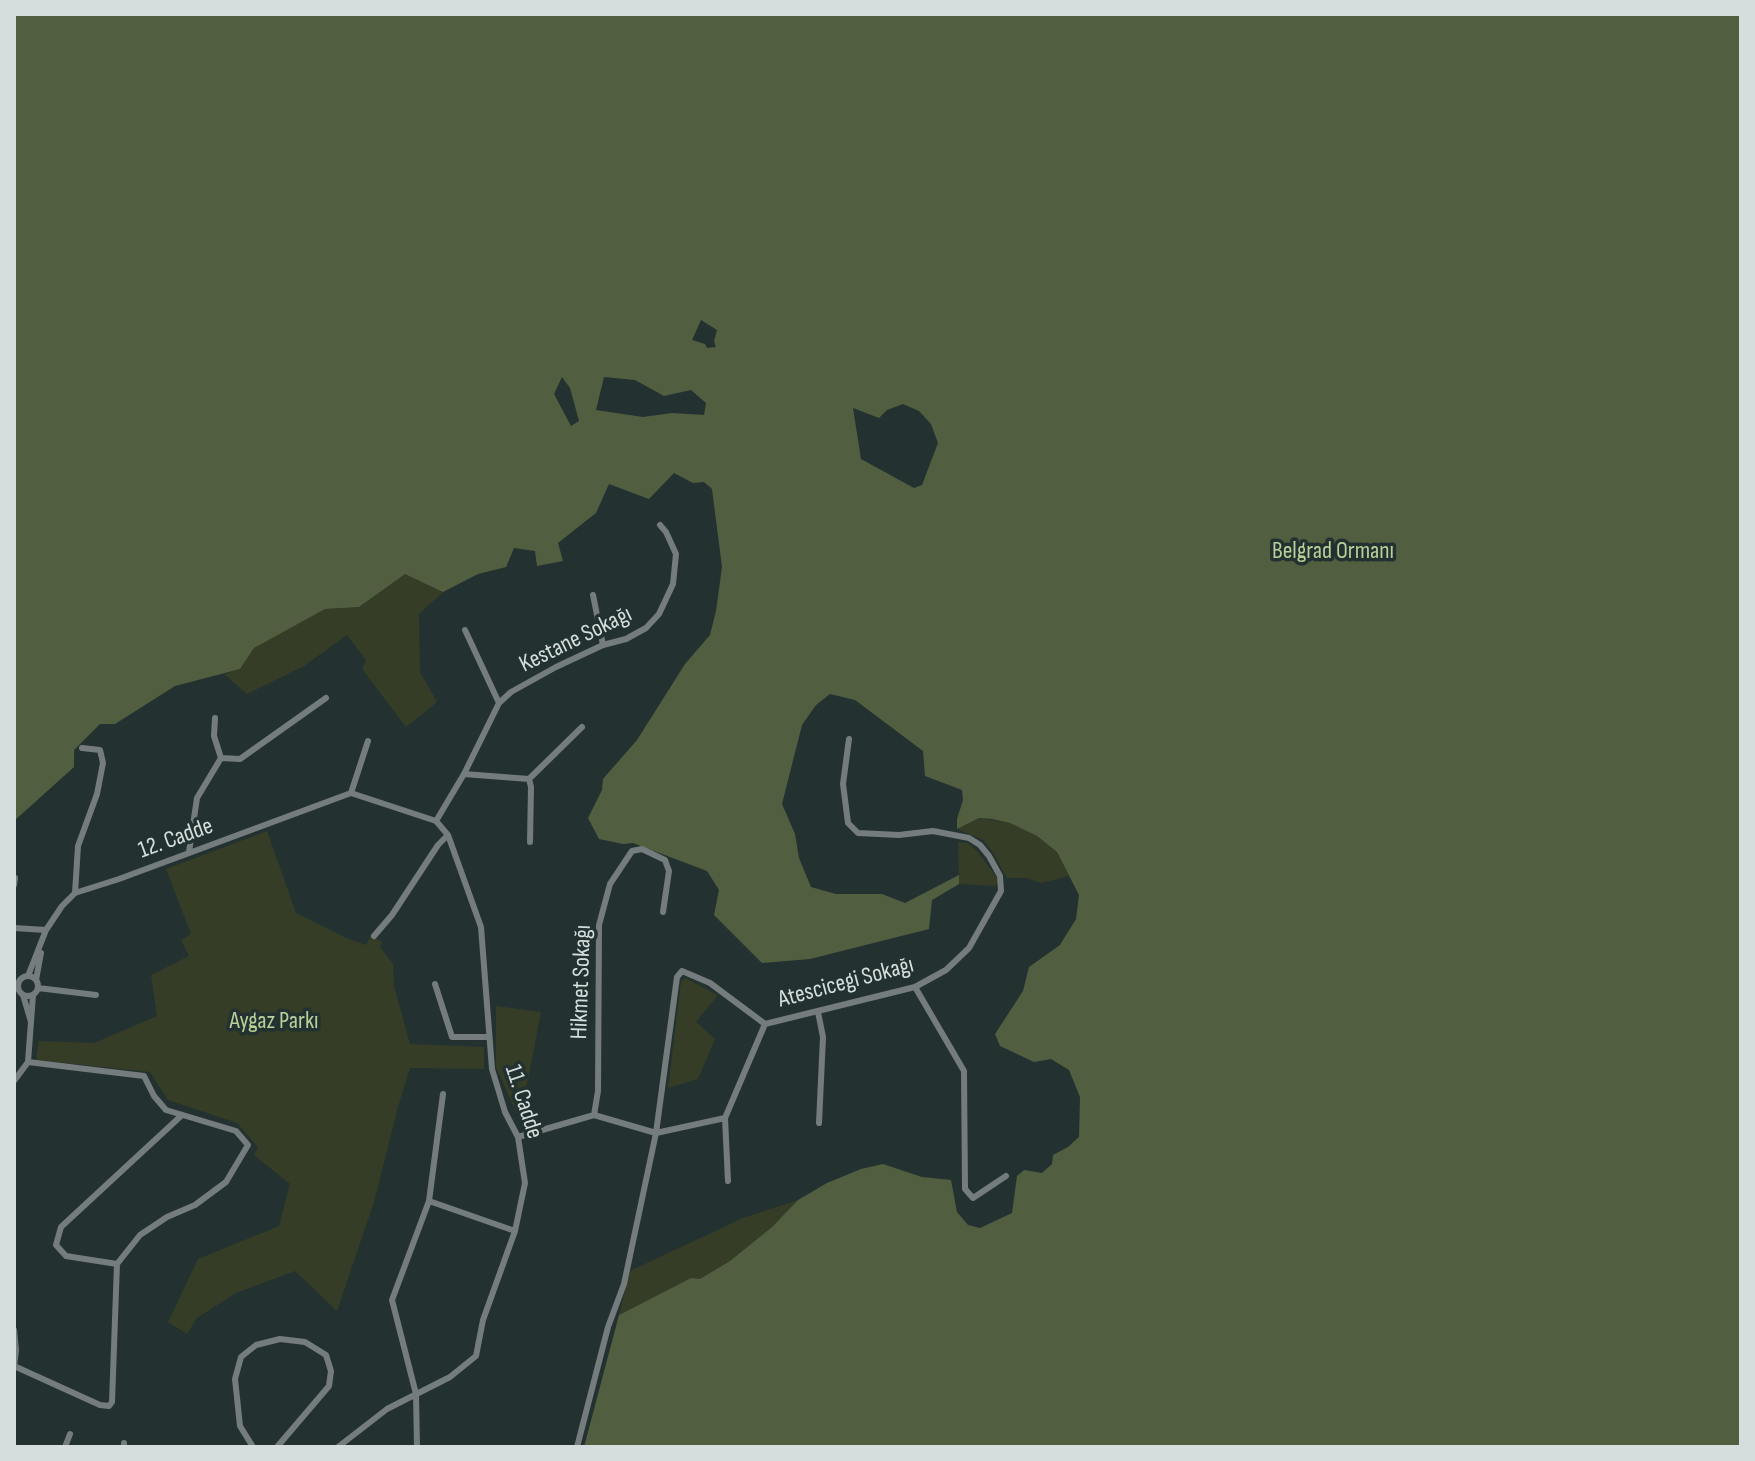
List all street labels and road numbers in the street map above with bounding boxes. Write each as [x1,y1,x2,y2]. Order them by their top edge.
street label: Kestane Sokağı [515,600,637,680]
street label: 12. Cadde [135,812,217,866]
street label: Hikmet Sokağı [566,924,598,1040]
street label: Atescicegi Sokağı [775,951,917,1015]
street label: 11. Cadde [498,1061,548,1143]

